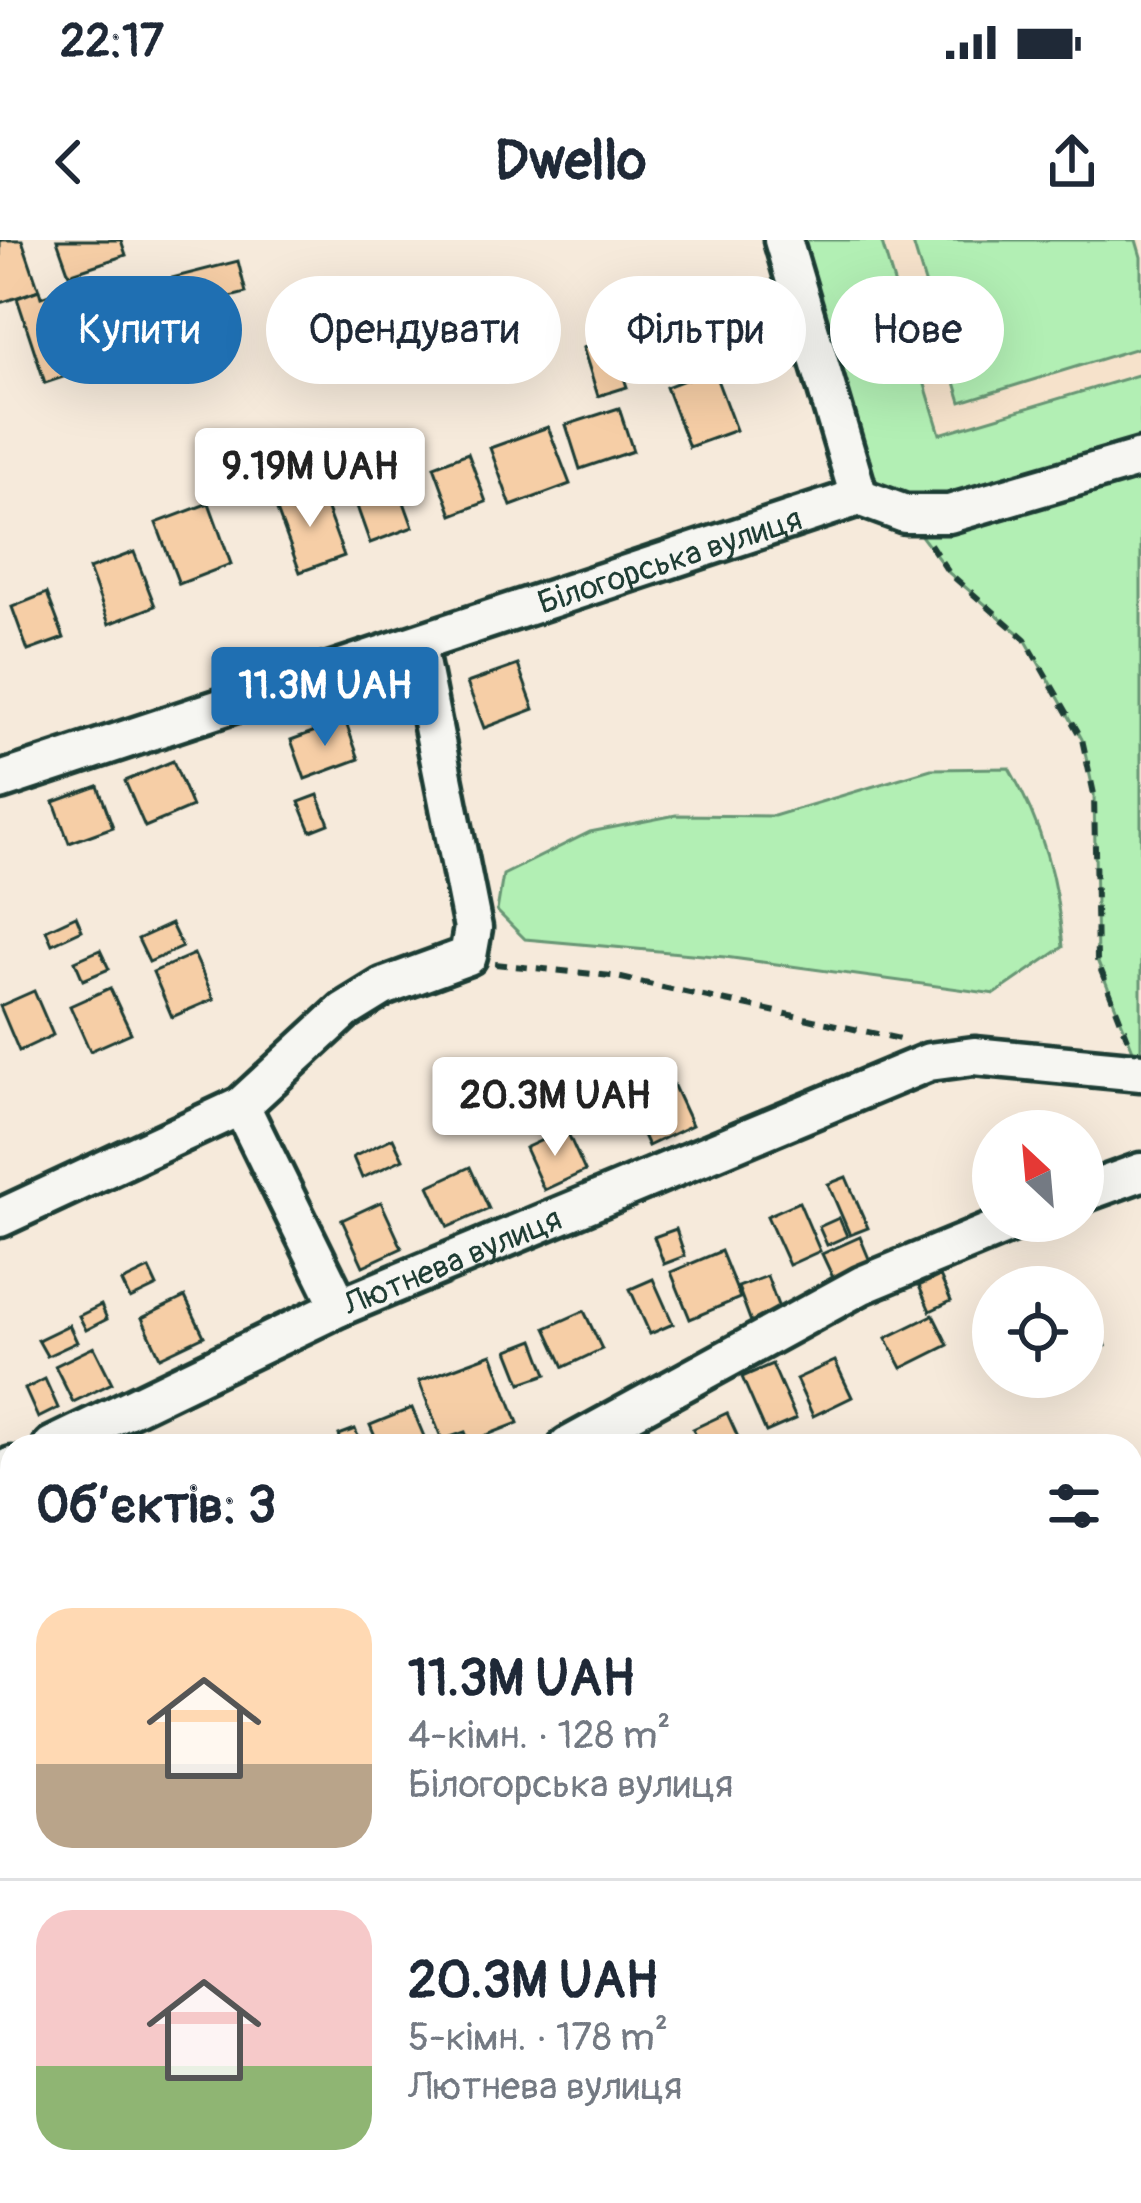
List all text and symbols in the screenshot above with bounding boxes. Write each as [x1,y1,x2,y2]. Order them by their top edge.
text: 22:17 [60,14,164,70]
text: Dwello [495,128,646,196]
icon: back [36,129,102,195]
icon: share [1039,129,1105,195]
chip: Купити [36,276,242,384]
chip: Орендувати [266,276,561,384]
chip: Фільтри [585,276,806,384]
chip: Нове [830,276,1004,384]
pin: 9.19M UAH [173,428,447,530]
text: 9.19M UAH [222,442,398,491]
street label: Білогорська вулиця [533,498,807,624]
pin: 11.3M UAH [188,647,462,749]
text: 11.3M UAH [238,661,412,710]
pin: 20.3M UAH [418,1057,692,1159]
text: 20.3M UAH [459,1071,651,1120]
north arrow [972,1110,1104,1242]
map controls [972,1110,1104,1398]
street label: Лютнева вулиця [336,1198,568,1326]
button: locate [972,1266,1104,1398]
icon: filters [1041,1473,1107,1539]
text: Об’єктів: 3 [36,1474,276,1538]
text: 11.3M UAH [408,1647,634,1711]
icon: home [132,1656,276,1800]
text: 4-кімн. · 128 m² [408,1711,671,1760]
text: Білогорська вулиця [408,1760,733,1809]
text: 20.3M UAH [408,1949,658,2013]
icon: home [132,1958,276,2102]
text: 5-кімн. · 178 m² [408,2013,668,2062]
text: Лютнева вулиця [408,2062,682,2111]

